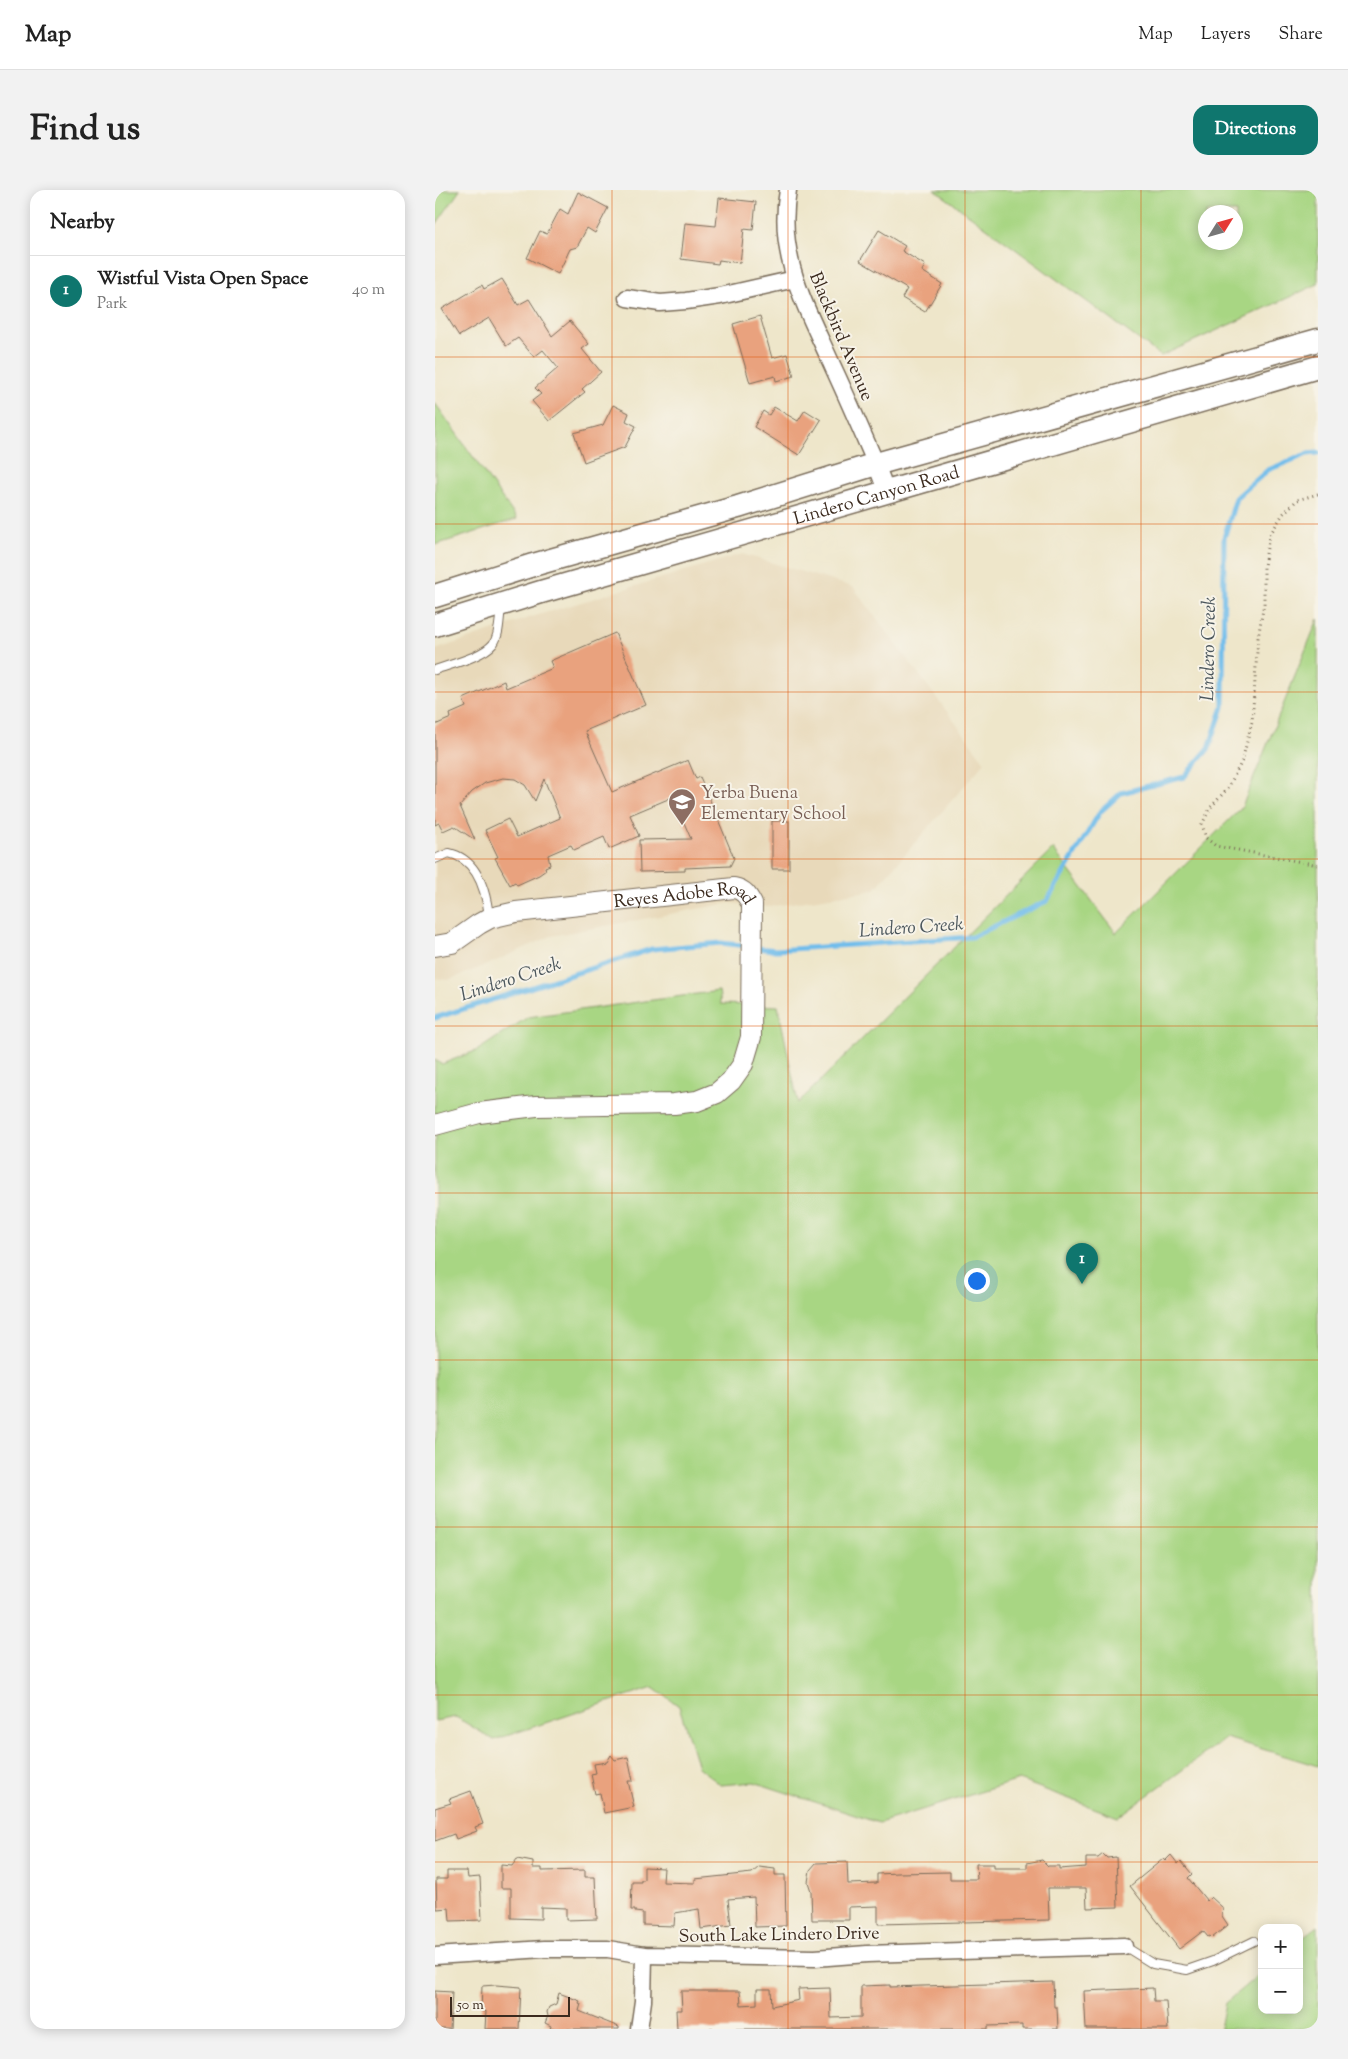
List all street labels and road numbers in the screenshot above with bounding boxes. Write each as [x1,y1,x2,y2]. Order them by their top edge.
street label: Blackbird Avenue [801,268,879,405]
street label: Lindero Canyon Road [791,461,963,533]
street label: Reyes Adobe Road [612,876,761,916]
street label: South Lake Lindero Drive [678,1921,880,1951]

